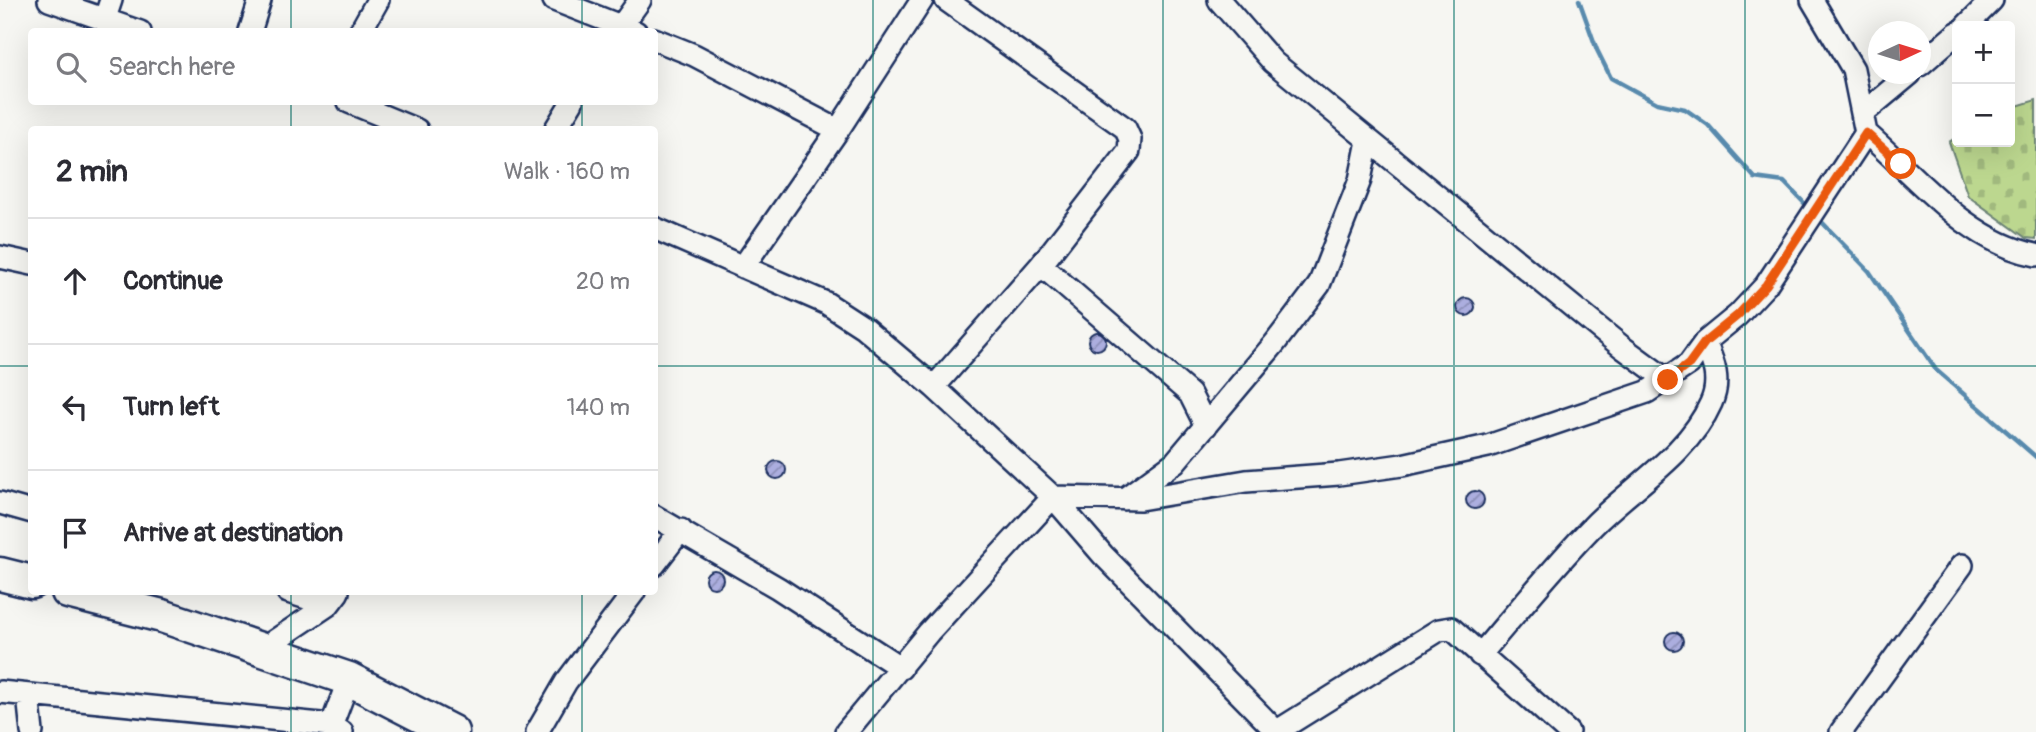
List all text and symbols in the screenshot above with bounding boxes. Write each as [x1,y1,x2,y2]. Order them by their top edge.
north arrow [1868,21,1931,84]
map controls [1952,21,2015,147]
button: + [1952,21,2015,84]
search box [28,28,658,105]
icon: search [52,48,90,86]
text: Search here [108,51,235,83]
button: − [1952,84,2015,147]
route start [1885,148,1916,179]
text: 2 min [56,153,128,190]
text: Walk · 160 m [504,157,630,186]
icon: ahead [56,262,94,300]
text: Continue [123,265,223,297]
text: 20 m [576,267,630,296]
route end [1652,364,1683,395]
icon: left [56,388,94,426]
text: Turn left [123,391,219,423]
text: 140 m [567,393,630,422]
icon: arrive [56,514,94,552]
text: Arrive at destination [123,517,343,549]

